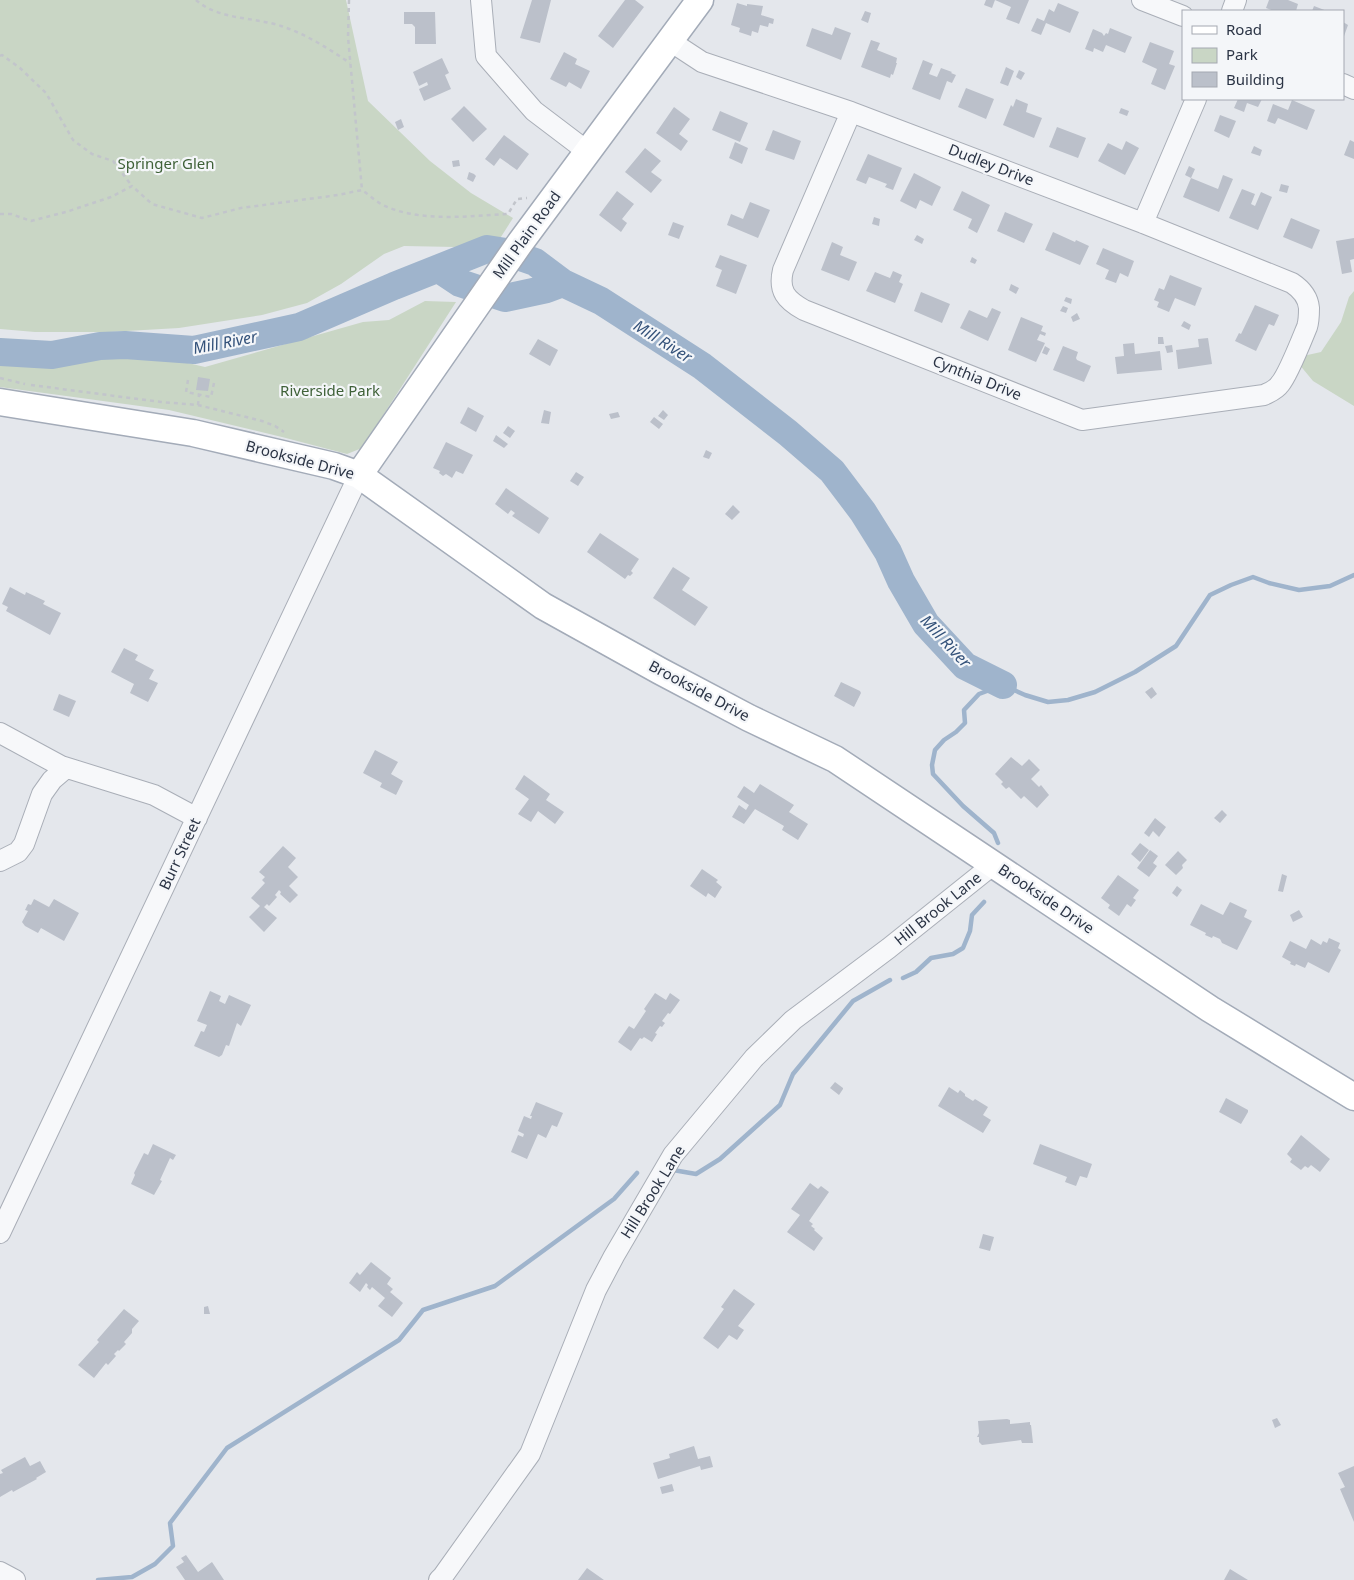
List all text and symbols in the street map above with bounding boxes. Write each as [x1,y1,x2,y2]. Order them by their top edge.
legend [1182,10,1344,100]
text: Road [1226,19,1262,39]
text: Park [1226,44,1258,64]
text: Building [1226,69,1284,89]
street label: Dudley Drive [946,139,1037,190]
park label: Springer Glen [117,153,215,173]
street label: Mill Plain Road [488,187,565,282]
water label: Mill River [630,314,697,368]
water label: Mill River [191,325,260,359]
street label: Cynthia Drive [930,350,1025,404]
park label: Riverside Park [280,380,380,400]
street label: Brookside Drive [244,435,357,483]
water label: Mill River [916,610,977,673]
street label: Brookside Drive [646,655,753,725]
street label: Burr Street [154,814,205,893]
street label: Brookside Drive [995,859,1098,938]
street label: Hill Brook Lane [890,867,985,949]
street label: Hill Brook Lane [615,1141,689,1242]

